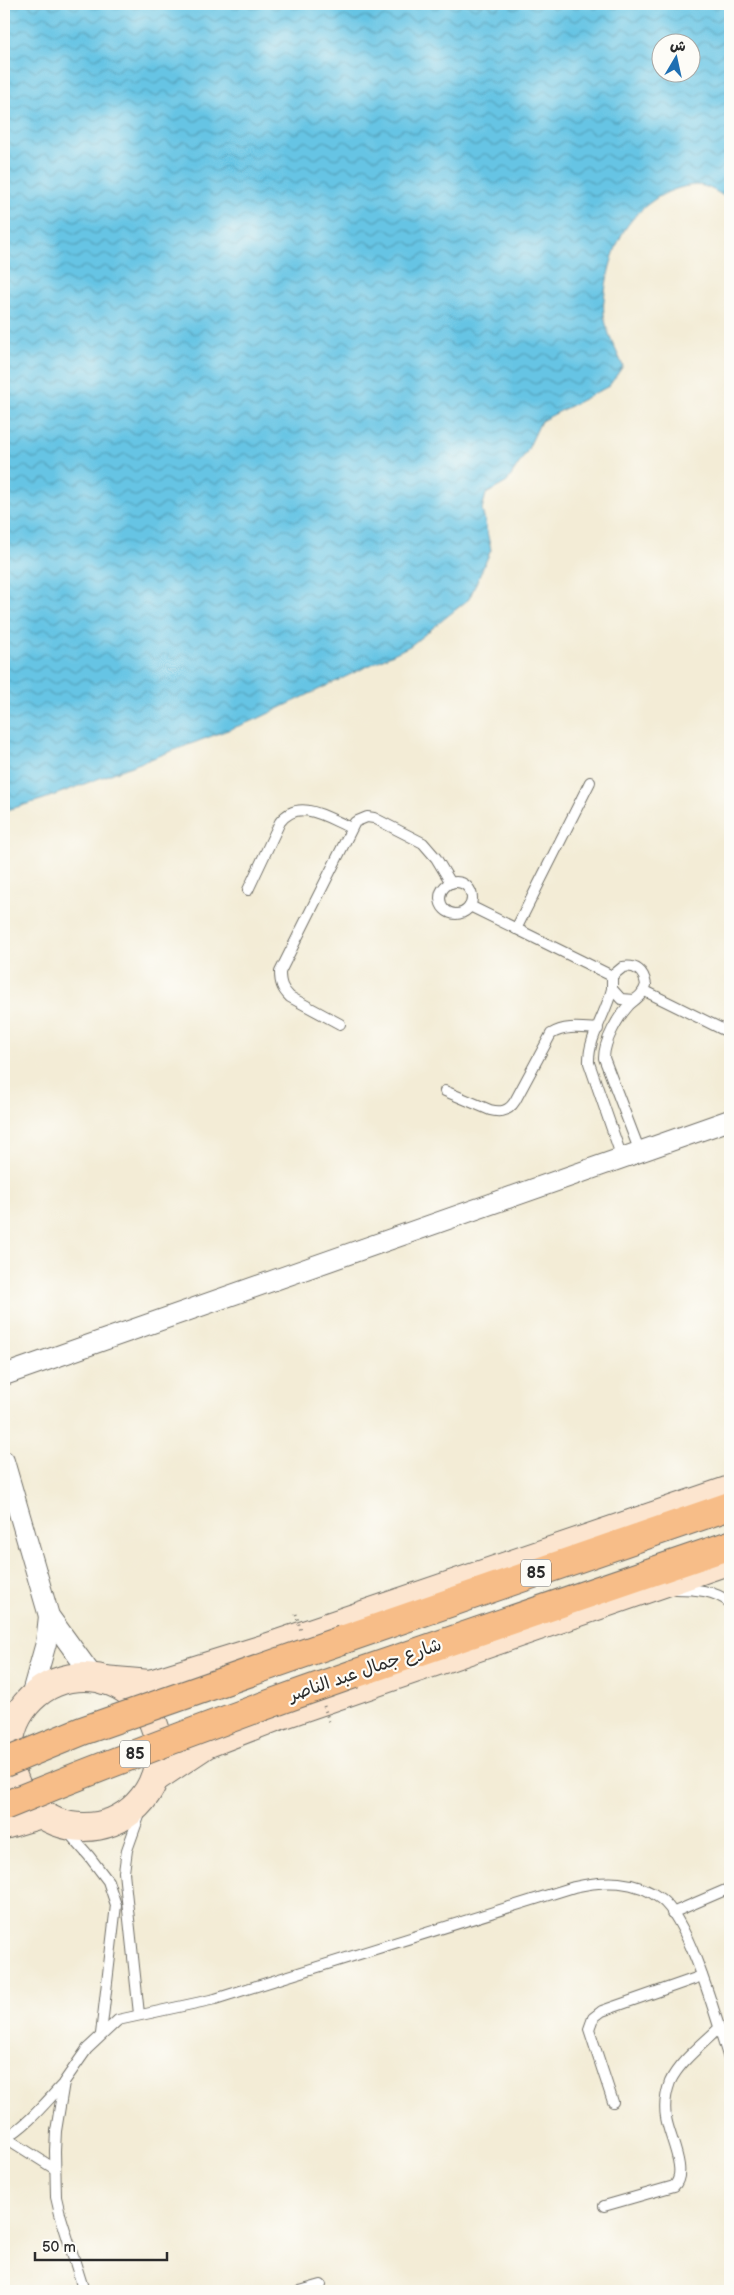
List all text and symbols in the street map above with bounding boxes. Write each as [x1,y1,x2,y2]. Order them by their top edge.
north arrow [652,32,702,82]
text: ش [669,36,687,55]
road number: 85 [521,1560,551,1586]
street label: شارع جمال عبد الناصر [284,1634,445,1708]
road number: 85 [120,1740,150,1768]
scale bar [35,2230,168,2262]
text: 50 m [42,2238,76,2257]

